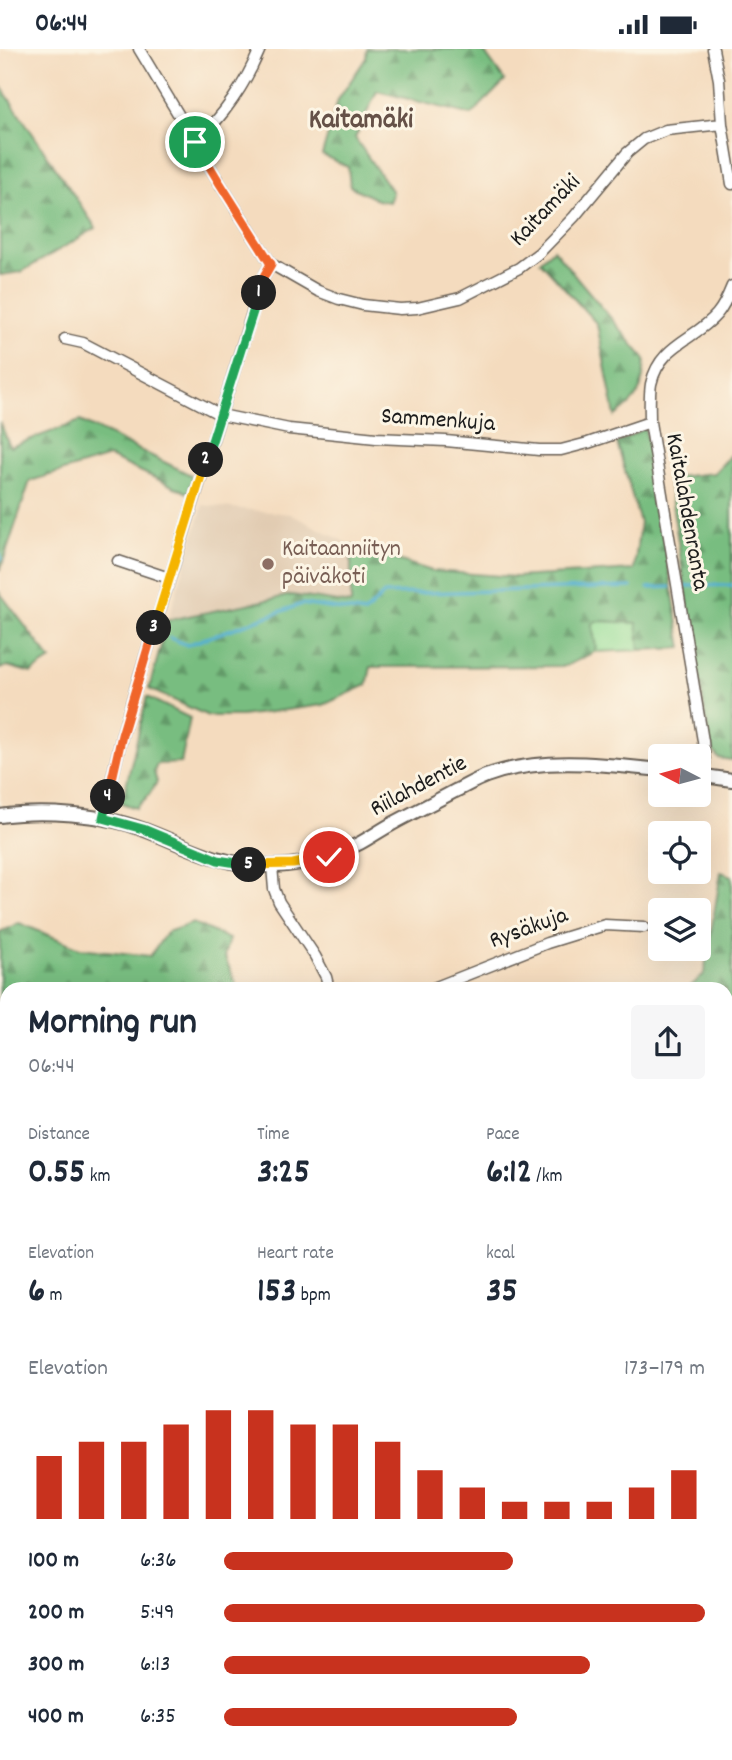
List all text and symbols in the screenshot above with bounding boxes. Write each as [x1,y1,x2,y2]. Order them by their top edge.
text: 06:44 [35,6,88,43]
district label: Kaitamäki [309,102,413,142]
pin [165,112,225,172]
icon: arrive [176,123,214,161]
street label: Kaitamäki [503,167,589,255]
pin: 1 [242,275,276,311]
text: 1 [256,279,261,306]
street label: Sammenkuja [380,400,497,442]
street label: Kaitalahdenranta [655,431,717,594]
pin: 2 [188,443,224,477]
text: 2 [201,446,210,473]
place label: Kaitaanniityn päiväkoti [282,533,401,595]
marker: Kaitaanniityn päiväkoti [260,556,276,572]
pin: 3 [136,611,172,645]
text: 3 [149,614,158,641]
north arrow [648,744,710,807]
map controls [648,744,711,961]
street label: Riilahdentie [365,747,473,827]
pin: 4 [90,779,126,815]
text: 4 [104,783,111,810]
button: locate [648,821,711,884]
pin [299,827,359,887]
icon: check [310,838,348,876]
pin: 5 [232,847,266,883]
text: 5 [244,851,253,878]
button: layers [648,898,711,961]
street label: Rysäkuja [485,899,574,959]
text: Morning run [28,997,197,1052]
button: share [631,1005,705,1079]
text: 06:44 [28,1051,75,1084]
text: Distance [28,1122,90,1149]
text: Time [257,1122,290,1149]
text: Pace [486,1122,520,1149]
text: 0.55 [28,1149,85,1199]
text: 3:25 [257,1149,310,1199]
text: 6:12 [486,1149,532,1199]
text: km [85,1164,111,1191]
text: /km [532,1164,563,1191]
text: Elevation [28,1241,94,1268]
text: Heart rate [257,1241,334,1268]
text: kcal [486,1241,515,1268]
text: 6 [28,1268,45,1318]
text: 153 [257,1268,296,1318]
text: 35 [486,1268,518,1318]
text: m [45,1283,63,1310]
text: bpm [296,1283,331,1310]
text: Elevation [28,1353,108,1386]
text: 173–179 m [624,1353,705,1386]
text: 100 m [28,1545,79,1578]
text: 6:36 [140,1545,177,1578]
text: 200 m [28,1597,84,1630]
text: 5:49 [140,1597,175,1630]
text: 300 m [28,1649,84,1682]
text: 6:13 [140,1649,170,1682]
text: 400 m [28,1701,84,1734]
text: 6:35 [140,1701,176,1734]

